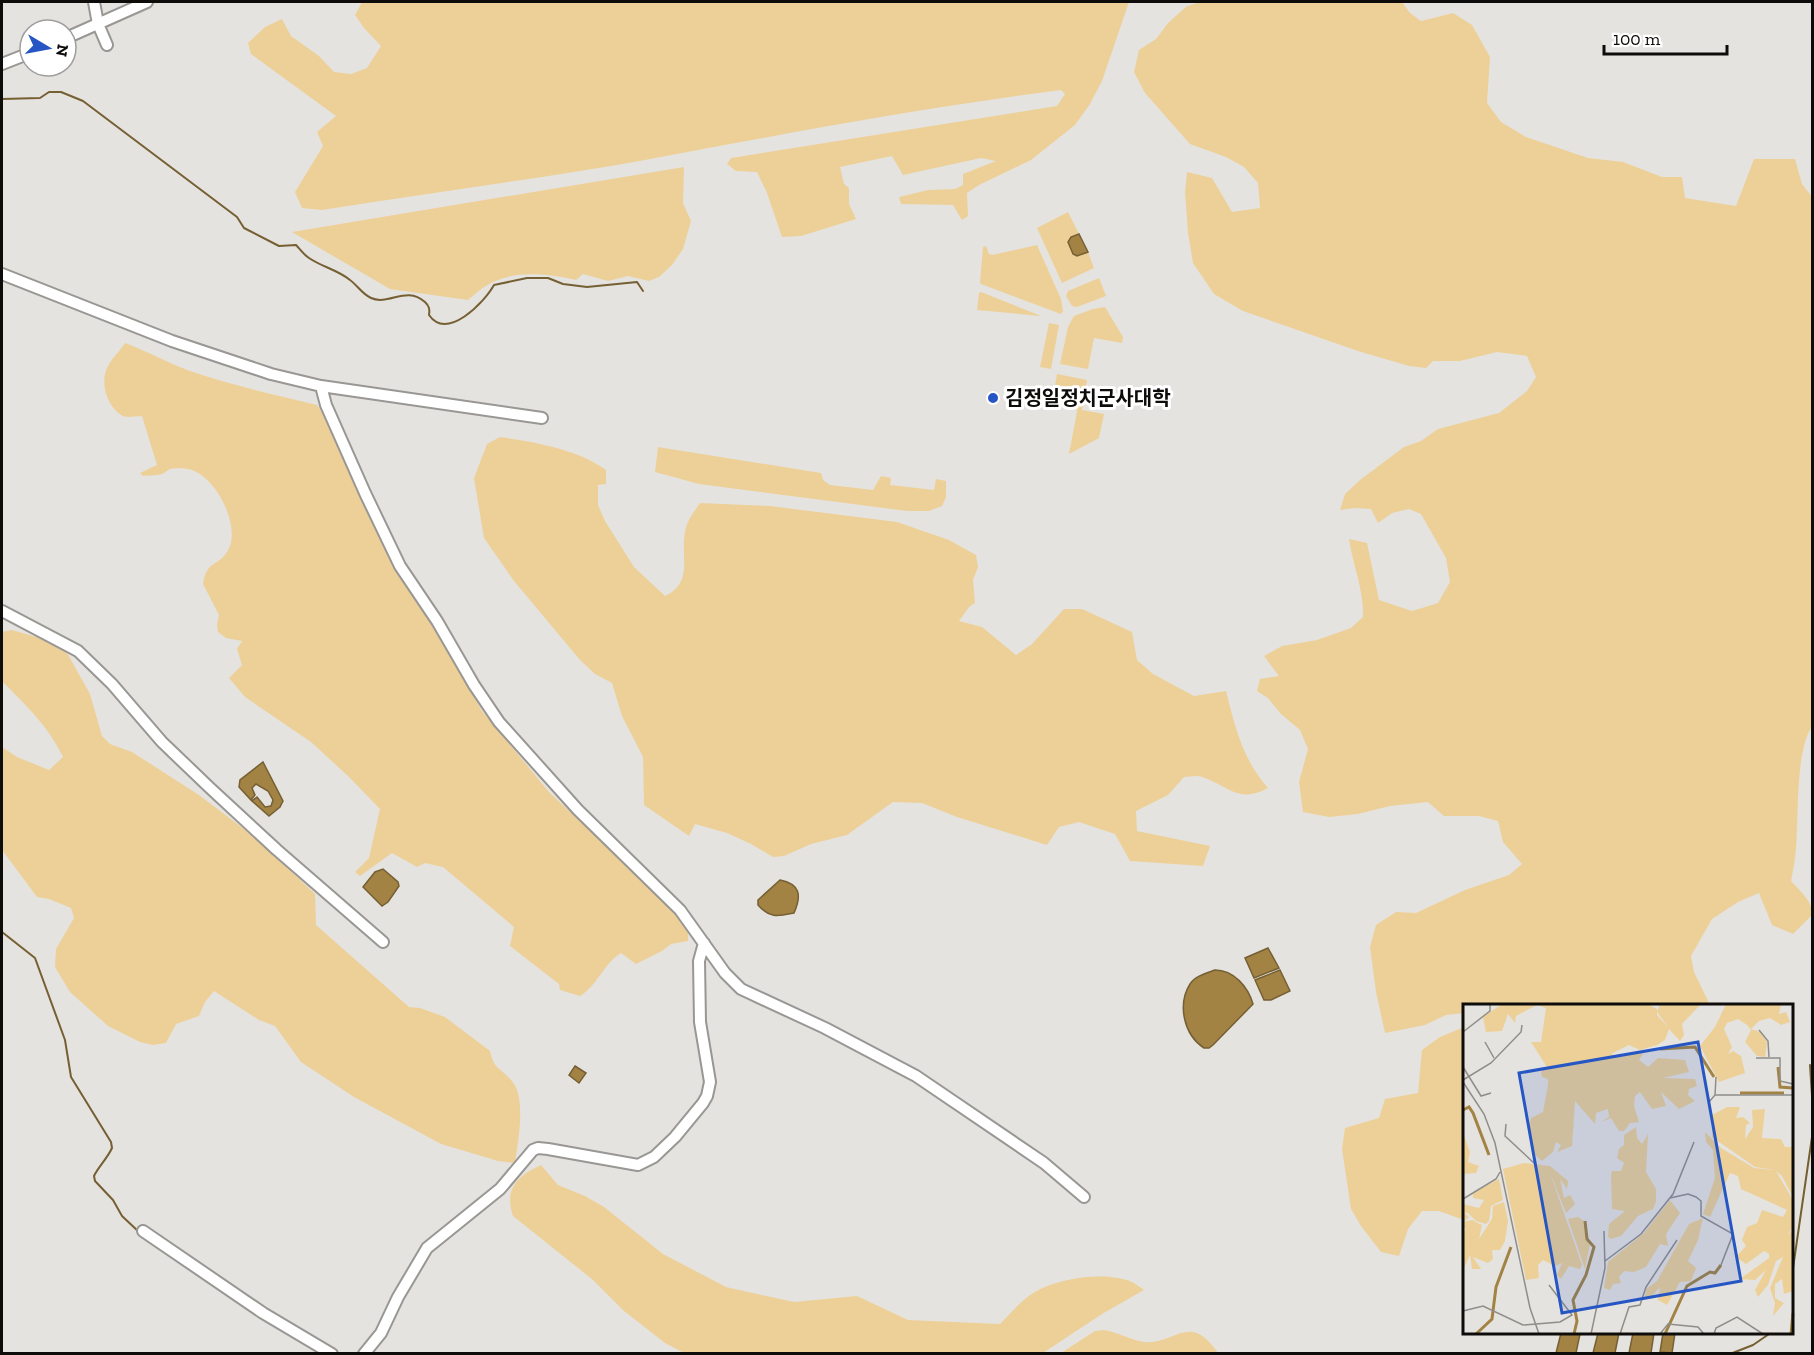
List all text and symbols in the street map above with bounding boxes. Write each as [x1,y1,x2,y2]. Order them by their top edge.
north arrow [18,18,78,78]
scale bar [1604,18,1727,56]
text: 100 m [1613,28,1661,50]
text: N [52,43,73,58]
place label: 김정일정치군사대학 [1005,386,1171,410]
marker: 김정일정치군사대학 [986,391,1000,405]
inset map [1463,1004,1793,1334]

